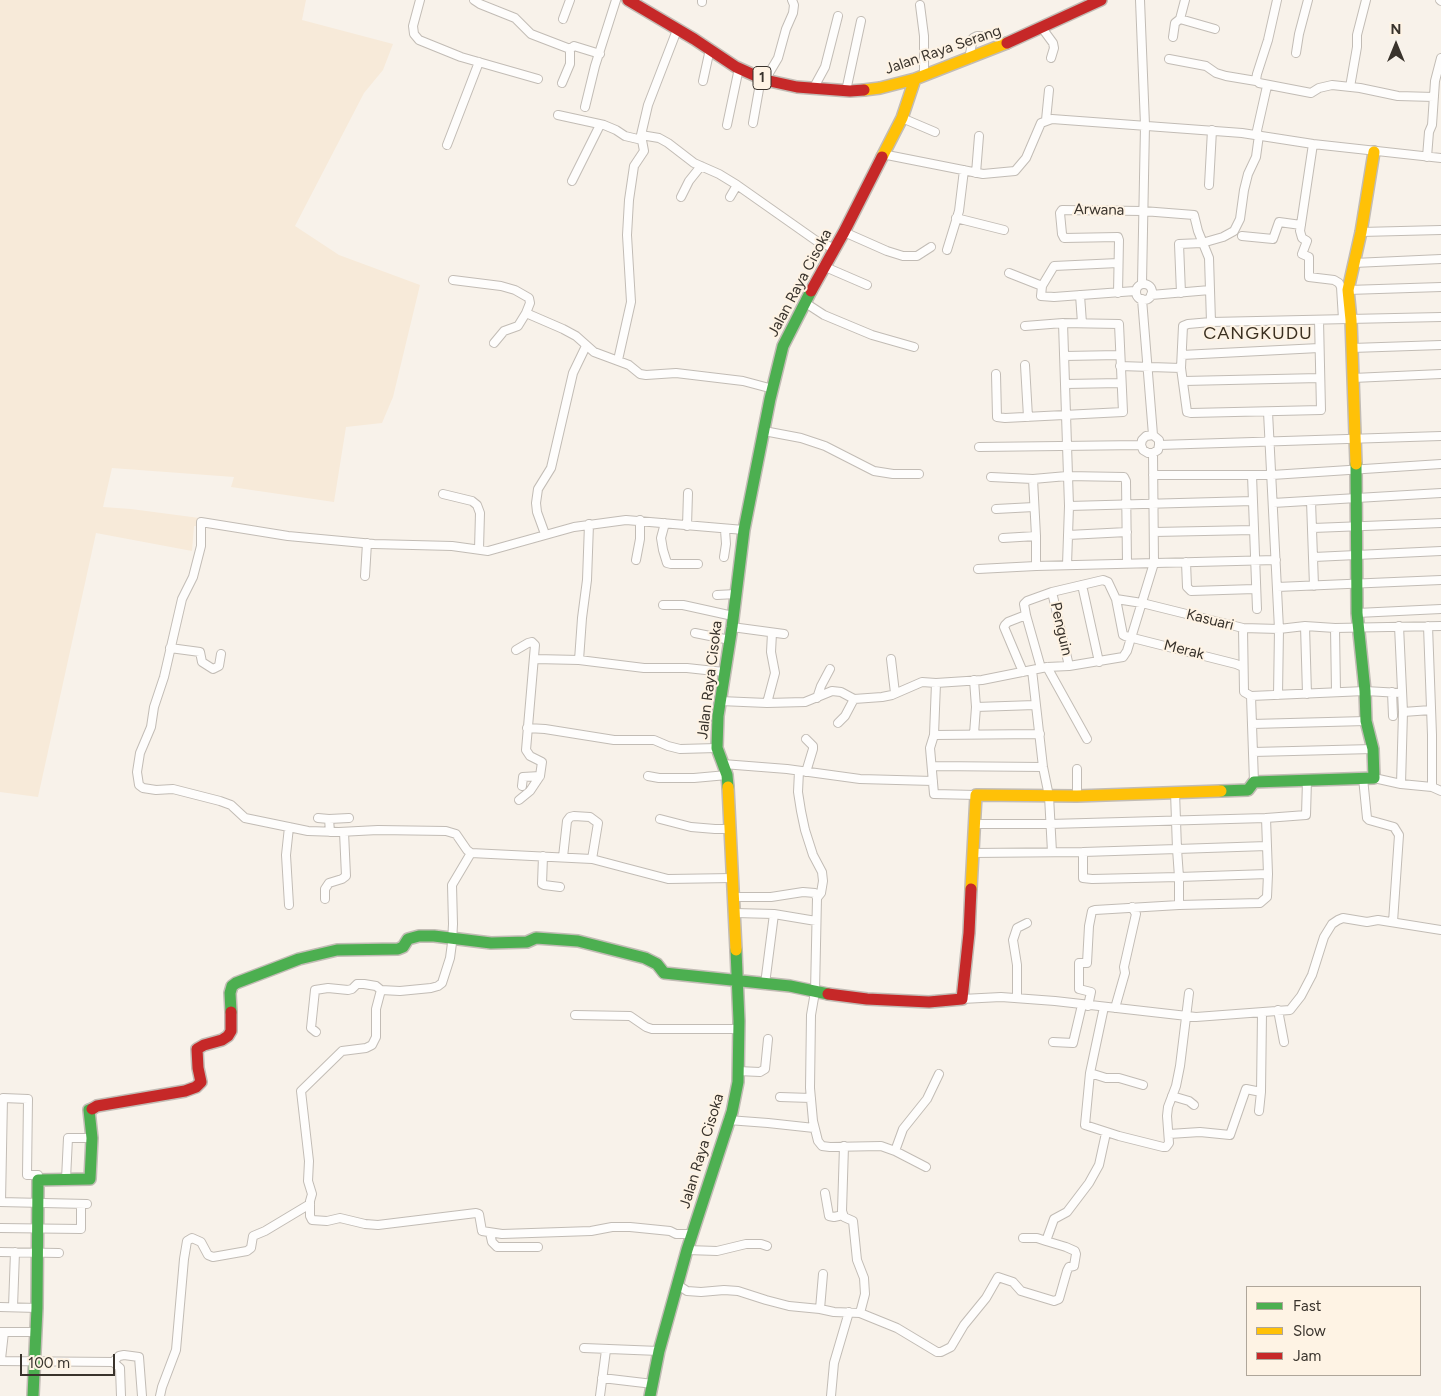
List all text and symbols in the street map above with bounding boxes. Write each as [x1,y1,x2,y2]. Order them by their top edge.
north arrow [1371,20,1421,70]
text: N [1391,21,1401,38]
street label: Jalan Raya Serang [883,22,1003,78]
road number: 1 [753,66,771,90]
street label: Arwana [1074,201,1124,219]
street label: Jalan Raya Cisoka [764,226,836,340]
district label: CANGKUDU [1202,323,1314,345]
street label: Penguin [1046,601,1076,657]
street label: Kasuari [1184,605,1236,635]
street label: Jalan Raya Cisoka [694,620,726,740]
street label: Merak [1162,636,1206,664]
street label: Jalan Raya Cisoka [676,1091,728,1211]
legend [1246,1286,1421,1376]
text: Fast [1293,1297,1321,1315]
text: Slow [1293,1322,1326,1340]
scale bar [22,1344,118,1376]
text: Jam [1293,1347,1321,1365]
text: 100 m [28,1354,70,1372]

